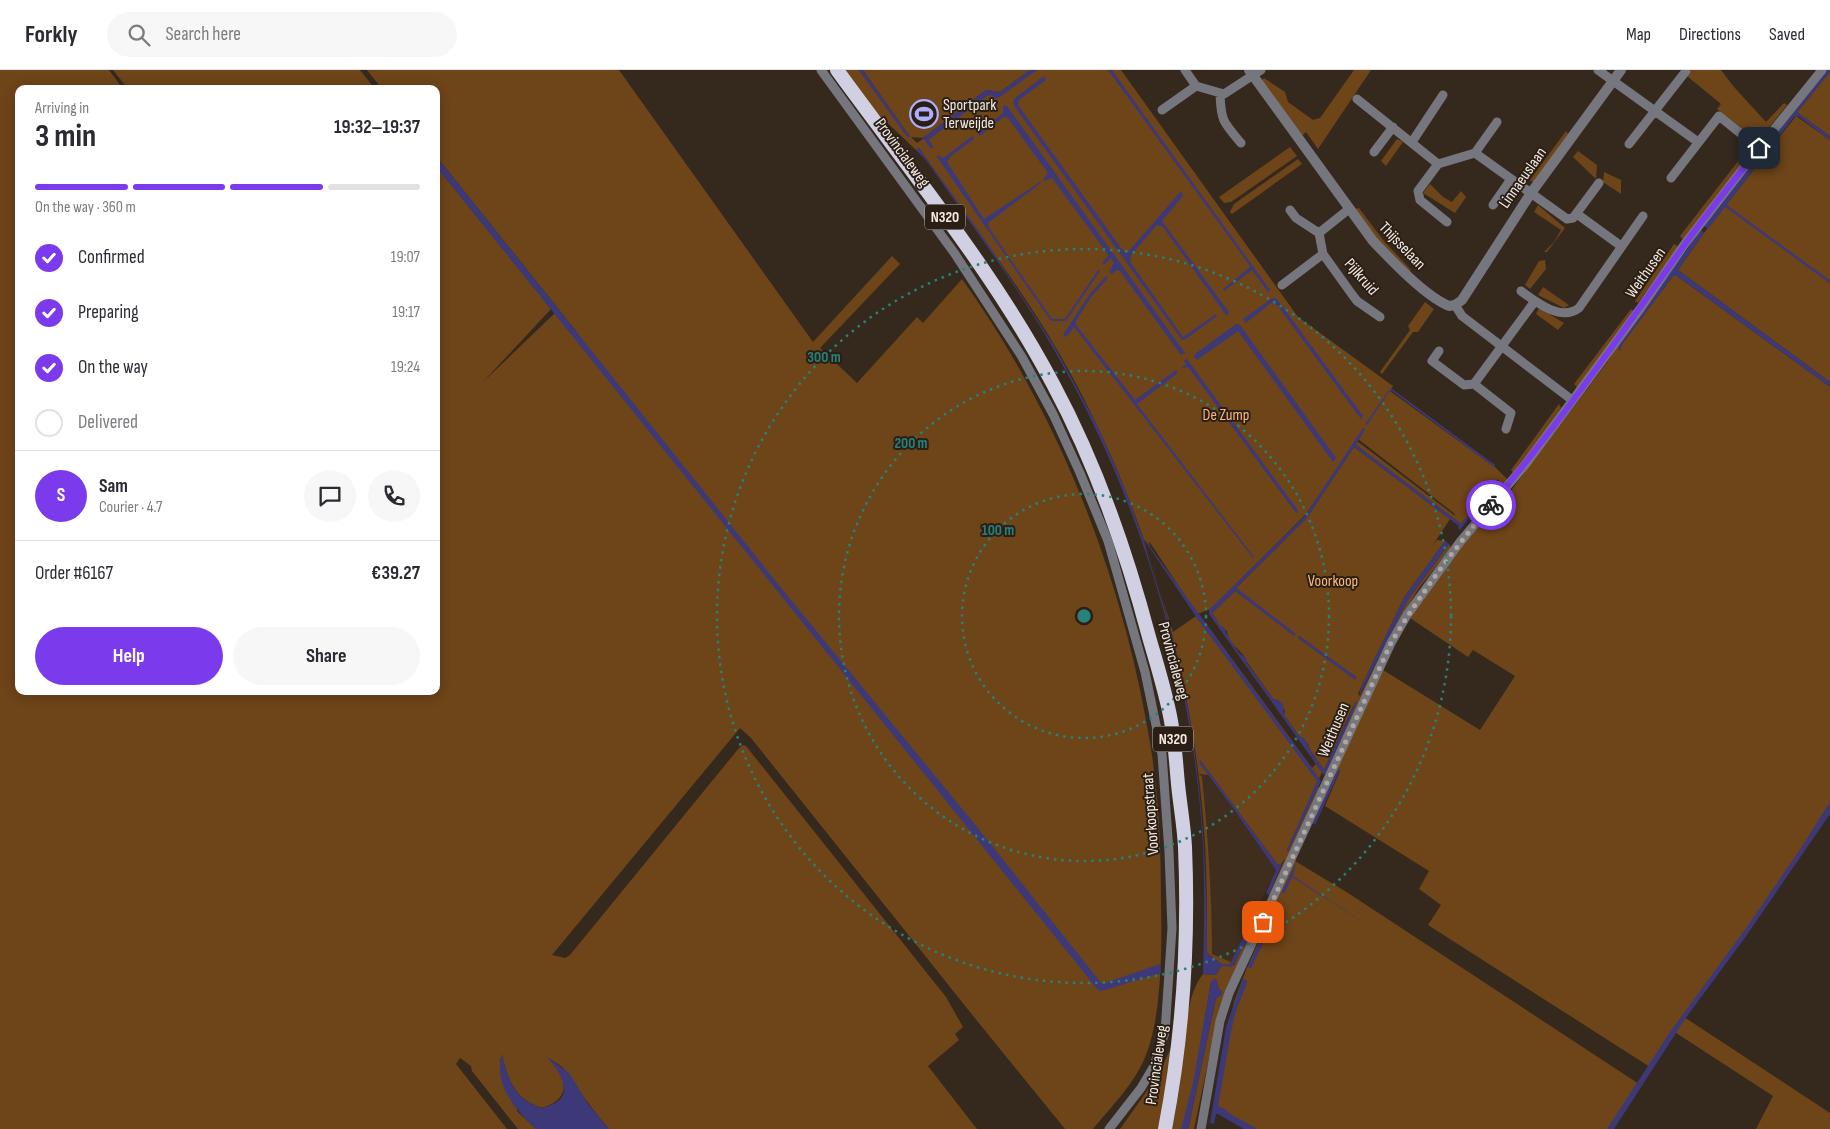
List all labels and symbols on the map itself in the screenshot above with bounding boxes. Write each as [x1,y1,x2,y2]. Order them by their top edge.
place label: Sportpark Terweijde [943,96,996,133]
sports icon: Sportpark Terweijde [909,99,939,129]
street label: Provincialeweg [871,115,933,191]
pin [1738,127,1780,169]
street label: Linnaeuslaan [1495,144,1551,212]
road number: N320 [925,204,965,230]
street label: Thijsselaan [1375,218,1429,274]
street label: Weithusen [1622,244,1670,302]
street label: Pijlkruid [1340,255,1382,299]
text: 300 m [807,348,841,367]
park label: De Zump [1203,406,1249,425]
text: 200 m [894,434,928,453]
courier [1466,480,1516,530]
text: 100 m [982,521,1014,540]
park label: Voorkoop [1308,572,1358,591]
centre of rings [1075,607,1093,625]
street label: Provincialeweg [1153,620,1193,702]
street label: Weithusen [1314,700,1354,760]
road number: N320 [1153,726,1193,752]
street label: Voorkoopstraat [1139,772,1163,856]
pin [1242,901,1284,943]
street label: Provincialeweg [1142,1024,1172,1106]

